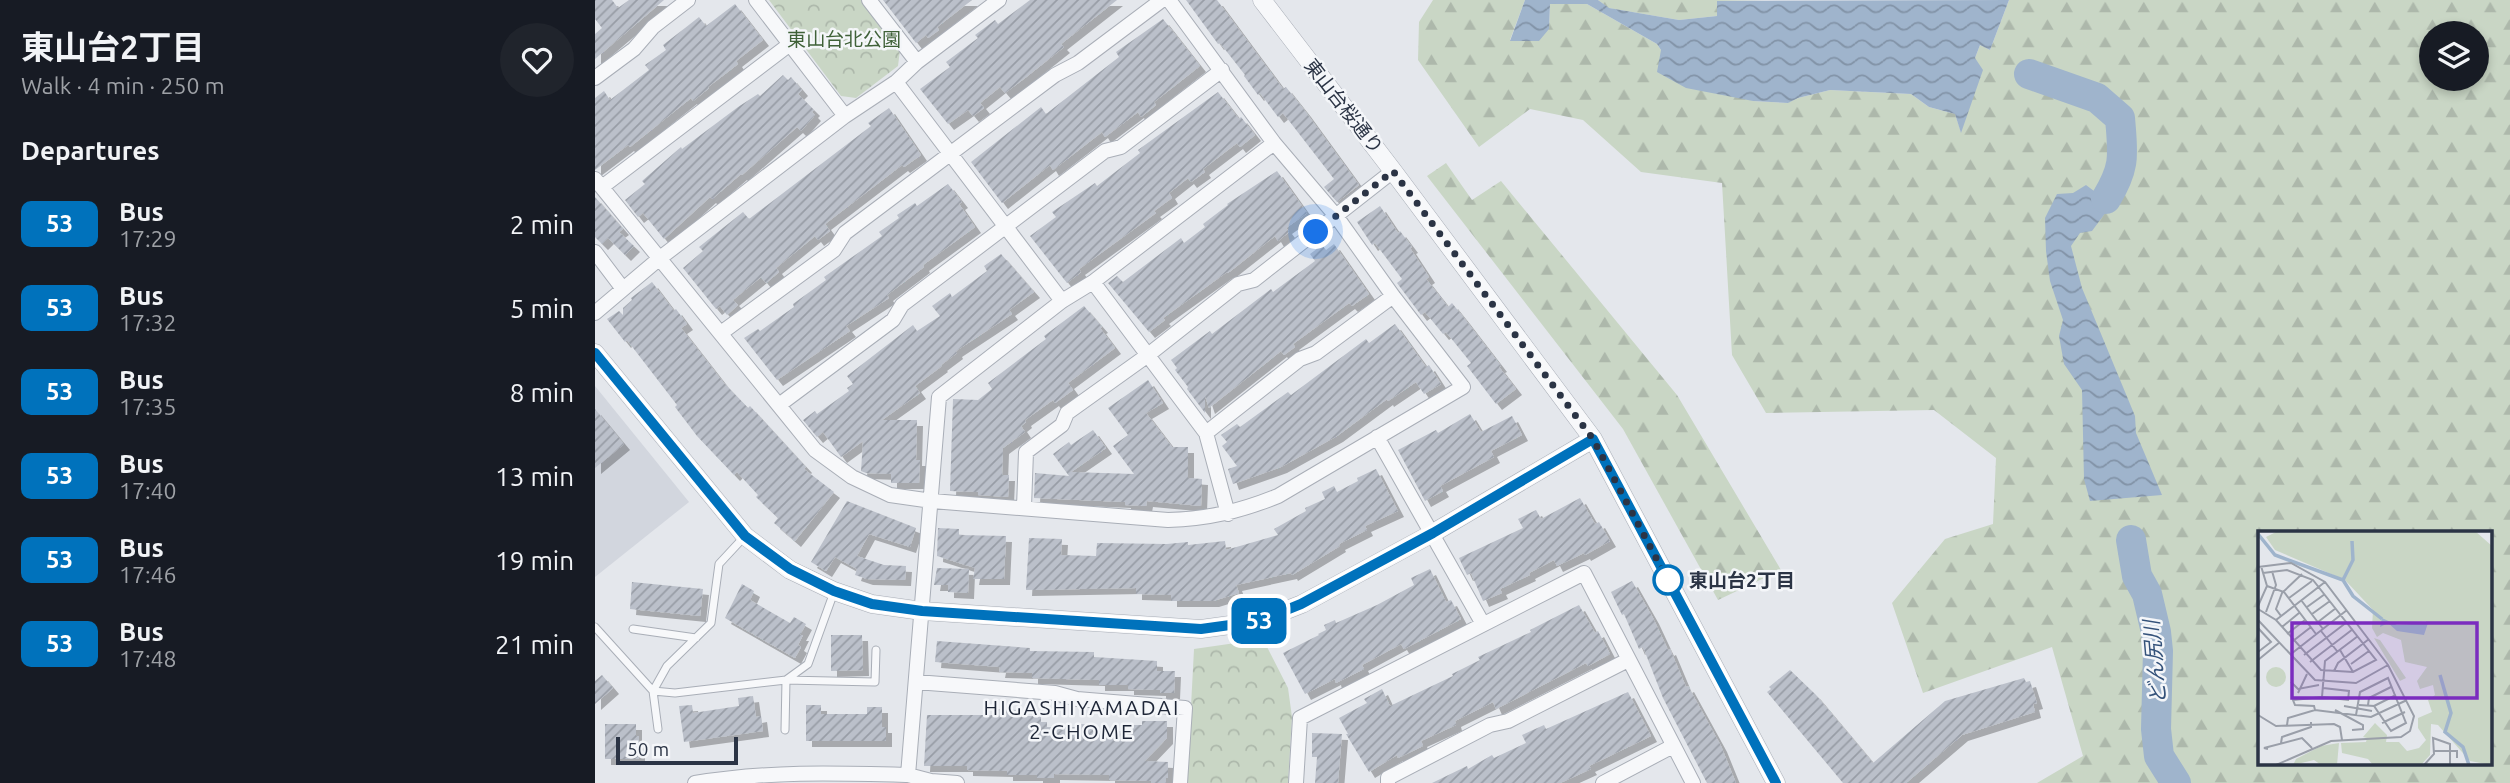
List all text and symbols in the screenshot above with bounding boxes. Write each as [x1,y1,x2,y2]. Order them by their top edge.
map controls [2419,21,2489,91]
button: layers [2419,21,2489,91]
button: heart [500,23,574,97]
text: 東山台2丁目 [21,28,205,65]
park label: 東山台北公園 [787,28,901,50]
street label: 東山台桜通り [1300,54,1388,158]
text: Walk · 4 min · 250 m [21,73,225,98]
text: Departures [21,136,159,165]
text: Bus [119,197,164,226]
text: 53 [46,210,73,237]
text: 2 min [510,210,574,239]
your location [1298,214,1333,249]
text: 17:29 [119,226,177,251]
text: Bus [119,281,164,310]
text: 53 [46,294,73,321]
text: 5 min [510,294,574,323]
text: 17:32 [119,310,177,335]
text: Bus [119,365,164,394]
text: 53 [46,378,73,405]
text: 8 min [510,378,574,407]
text: 17:35 [119,394,177,419]
text: Bus [119,449,164,478]
text: 53 [46,462,73,489]
text: 13 min [495,462,574,491]
text: 17:40 [119,478,177,503]
inset map [2258,531,2493,766]
text: Bus [119,533,164,562]
text: 53 [46,546,73,573]
text: 19 min [495,546,574,575]
text: 17:46 [119,562,177,587]
marker: 東山台2丁目 [1653,565,1683,595]
place label: 東山台2丁目 [1689,569,1795,591]
line badge: 53 [1227,598,1291,644]
text: 53 [1245,607,1273,634]
text: Bus [119,617,164,646]
water label: どん尻川 [2138,617,2170,705]
text: 53 [46,630,73,657]
text: 21 min [495,630,574,659]
text: 17:48 [119,646,177,671]
district label: HIGASHIYAMADAI 2-CHOME [984,695,1180,743]
scale bar [616,734,739,766]
text: 50 m [627,738,669,760]

